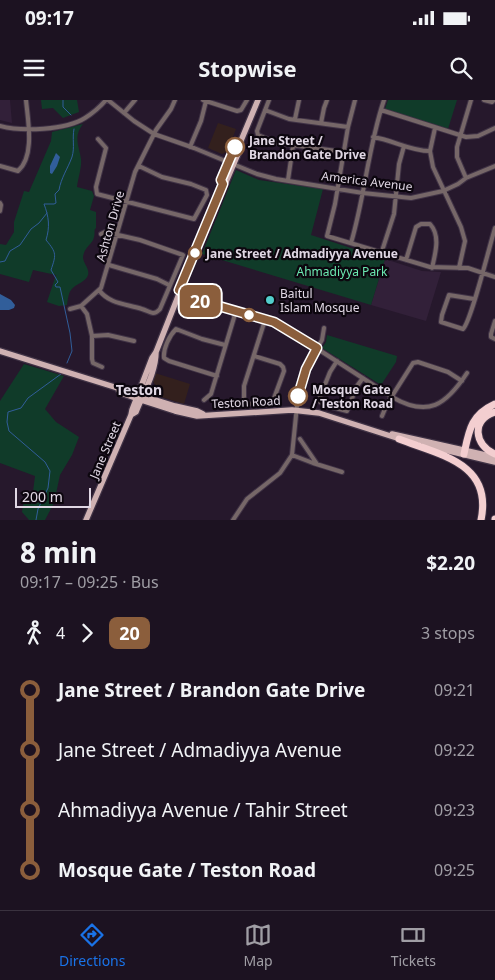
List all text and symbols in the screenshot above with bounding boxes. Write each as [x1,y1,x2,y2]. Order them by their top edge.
text: 09:17 [25,5,74,31]
text: Stopwise [198,53,297,83]
icon: menu [20,54,48,82]
icon: search [447,54,475,82]
place label: Jane Street / Brandon Gate Drive [248,132,366,163]
marker: Jane Street / Brandon Gate Drive [225,137,245,157]
street label: America Avenue [321,167,414,195]
street label: Ashton Drive [92,189,128,263]
place label: Jane Street / Admadiyya Avenue [205,245,398,262]
marker: Jane Street / Admadiyya Avenue [188,246,202,260]
park label: Ahmadiyya Park [297,263,388,280]
line badge: 20 [178,285,222,317]
place label: Baitul Islam Mosque [280,285,360,316]
text: 20 [190,289,210,313]
marker: Baitul Islam Mosque [264,294,276,306]
unlabelled marker [242,308,256,322]
district label: Teston [116,380,162,399]
place label: Mosque Gate / Teston Road [312,381,393,412]
marker: Mosque Gate / Teston Road [288,386,308,406]
street label: Teston Road [211,392,281,412]
street label: Jane Street [85,418,125,482]
scale bar [15,485,91,508]
text: 200 m [22,487,63,506]
text: 8 min [20,533,97,571]
text: $2.20 [426,550,475,576]
text: 09:17 – 09:25 · Bus [20,571,159,593]
icon: walk [20,619,48,647]
icon: forward [73,619,101,647]
text: 20 [119,621,140,645]
text: 4 [56,622,65,644]
text: 3 stops [421,622,475,644]
text: Jane Street / Brandon Gate Drive [58,677,365,703]
text: 09:21 [434,679,475,701]
text: Jane Street / Admadiyya Avenue [58,737,342,763]
text: 09:22 [434,739,475,761]
text: Ahmadiyya Avenue / Tahir Street [58,797,348,823]
text: 09:23 [434,799,475,821]
text: Mosque Gate / Teston Road [58,857,316,883]
text: 09:25 [434,859,475,881]
tab: Directions [59,921,125,970]
tab: Map [244,921,273,970]
tab: Tickets [391,921,436,970]

